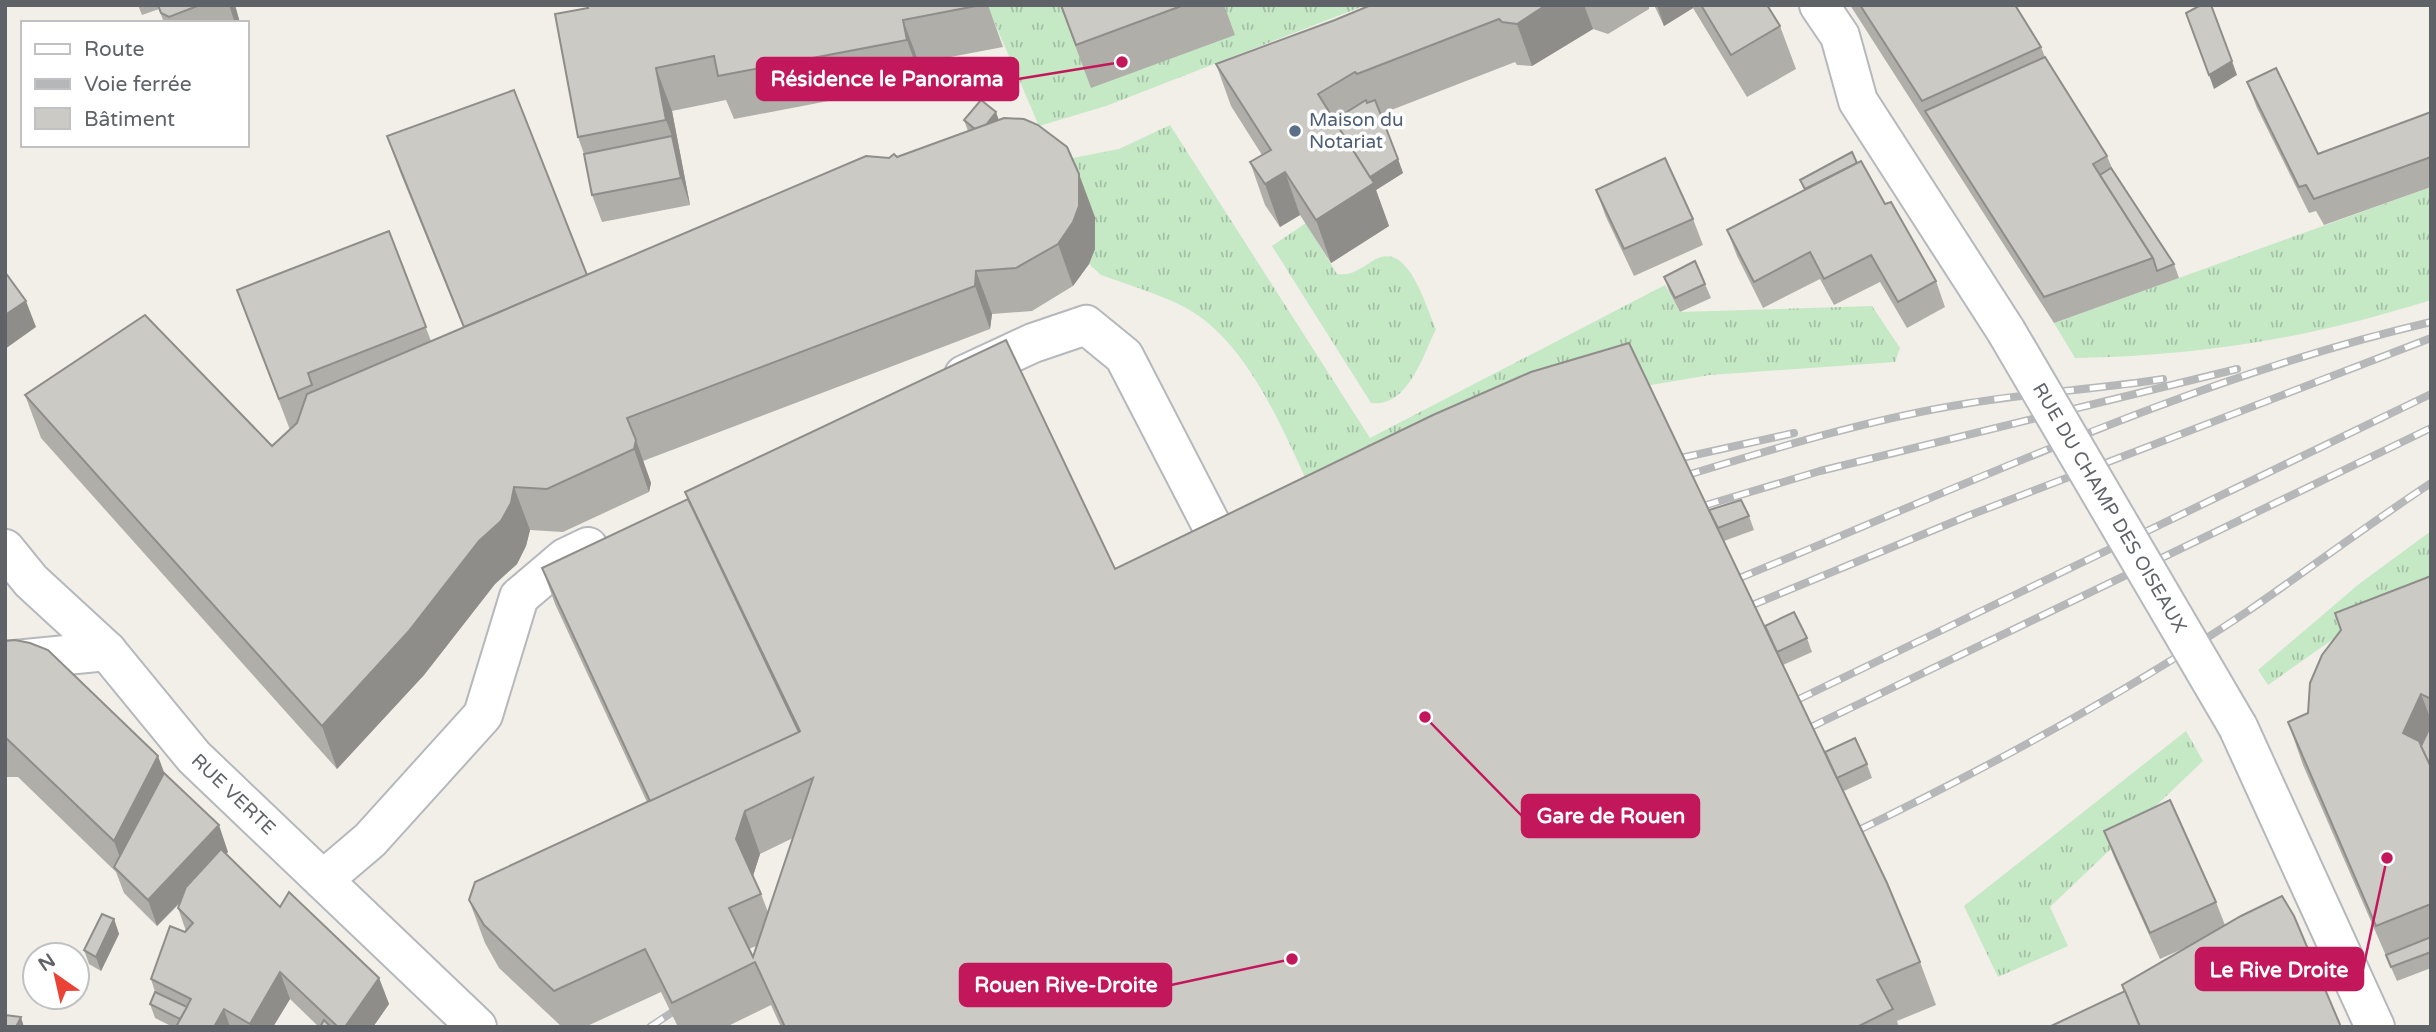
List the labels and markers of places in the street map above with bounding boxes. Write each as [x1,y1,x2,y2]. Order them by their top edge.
callout: Résidence le Panorama [757,58,1018,100]
place label: Maison du Notariat [1309,109,1404,153]
marker: Maison du Notariat [1287,123,1303,139]
callout: Gare de Rouen [1522,795,1699,837]
callout: Le Rive Droite [2196,948,2363,990]
callout: Rouen Rive-Droite [960,964,1171,1006]

